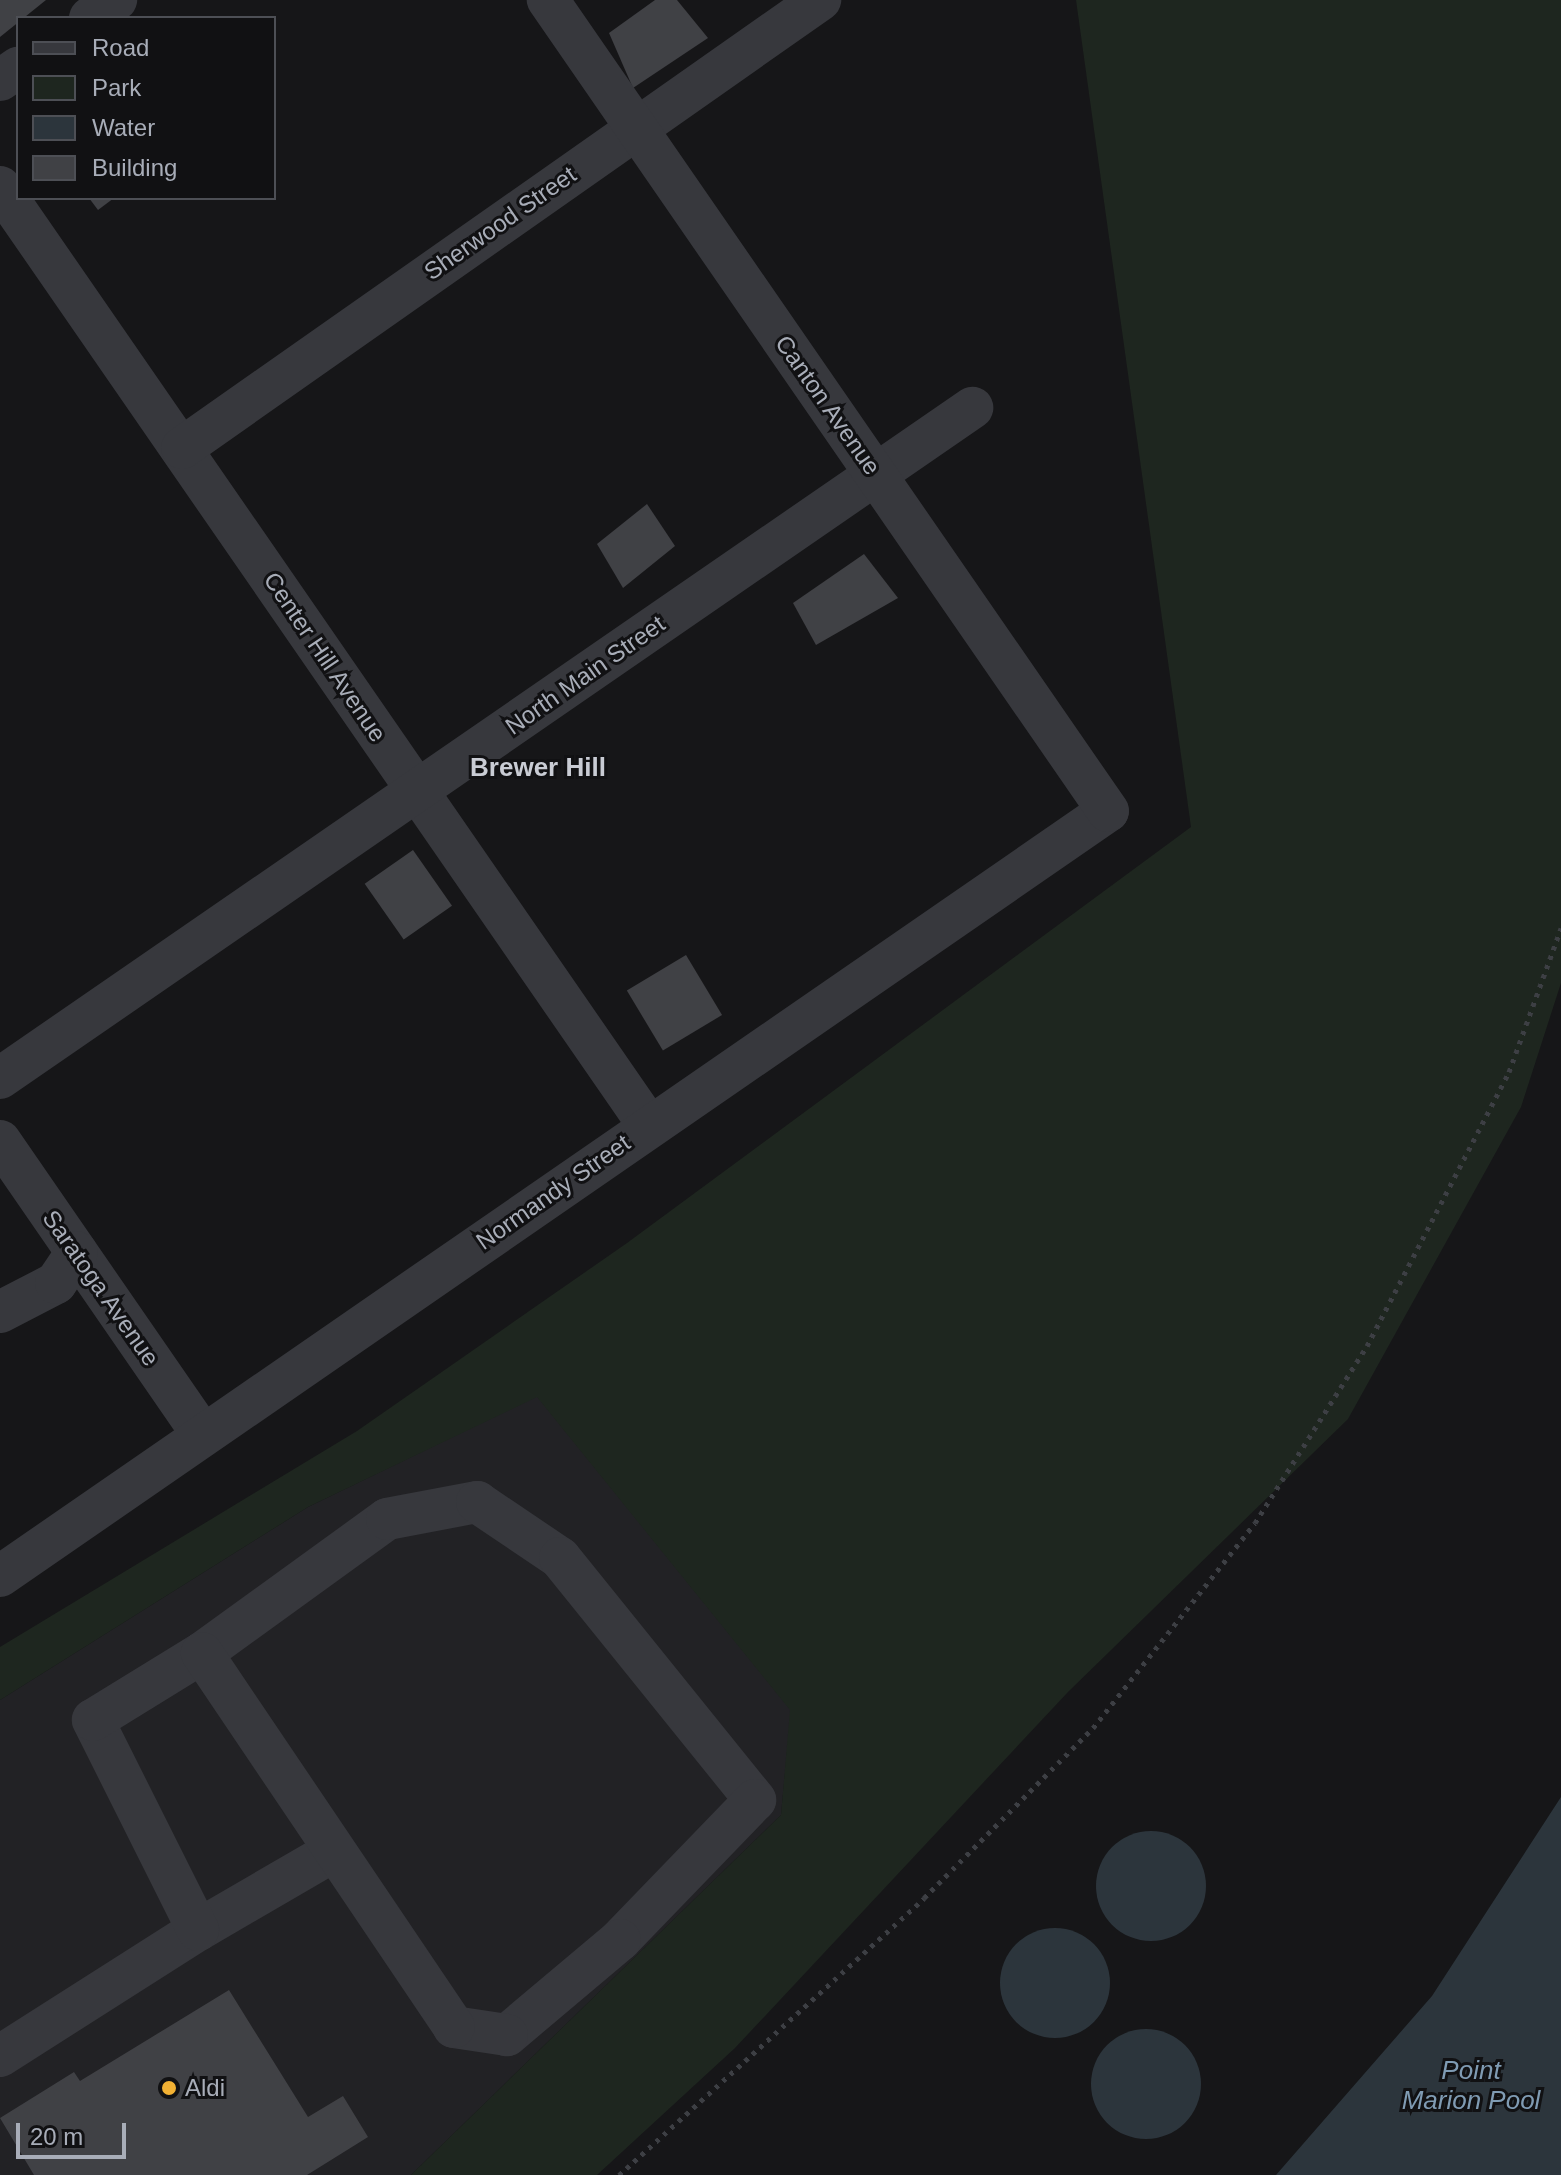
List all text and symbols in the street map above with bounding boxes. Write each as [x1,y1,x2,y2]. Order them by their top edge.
legend [16,16,276,200]
text: Road [92,34,149,61]
text: Park [92,74,141,101]
text: Water [92,114,155,141]
text: Building [92,154,177,181]
street label: Sherwood Street [419,160,581,286]
street label: Canton Avenue [769,329,887,481]
street label: Center Hill Avenue [257,566,393,748]
street label: North Main Street [500,609,670,741]
district label: Brewer Hill [470,752,606,784]
street label: Normandy Street [470,1128,636,1256]
street label: Saratoga Avenue [36,1204,166,1372]
water label: Point Marion Pool [1402,2055,1540,2116]
place label: Aldi [185,2074,225,2102]
marker: Aldi [160,2079,178,2097]
scale bar [20,2107,130,2157]
text: 20 m [30,2123,83,2150]

